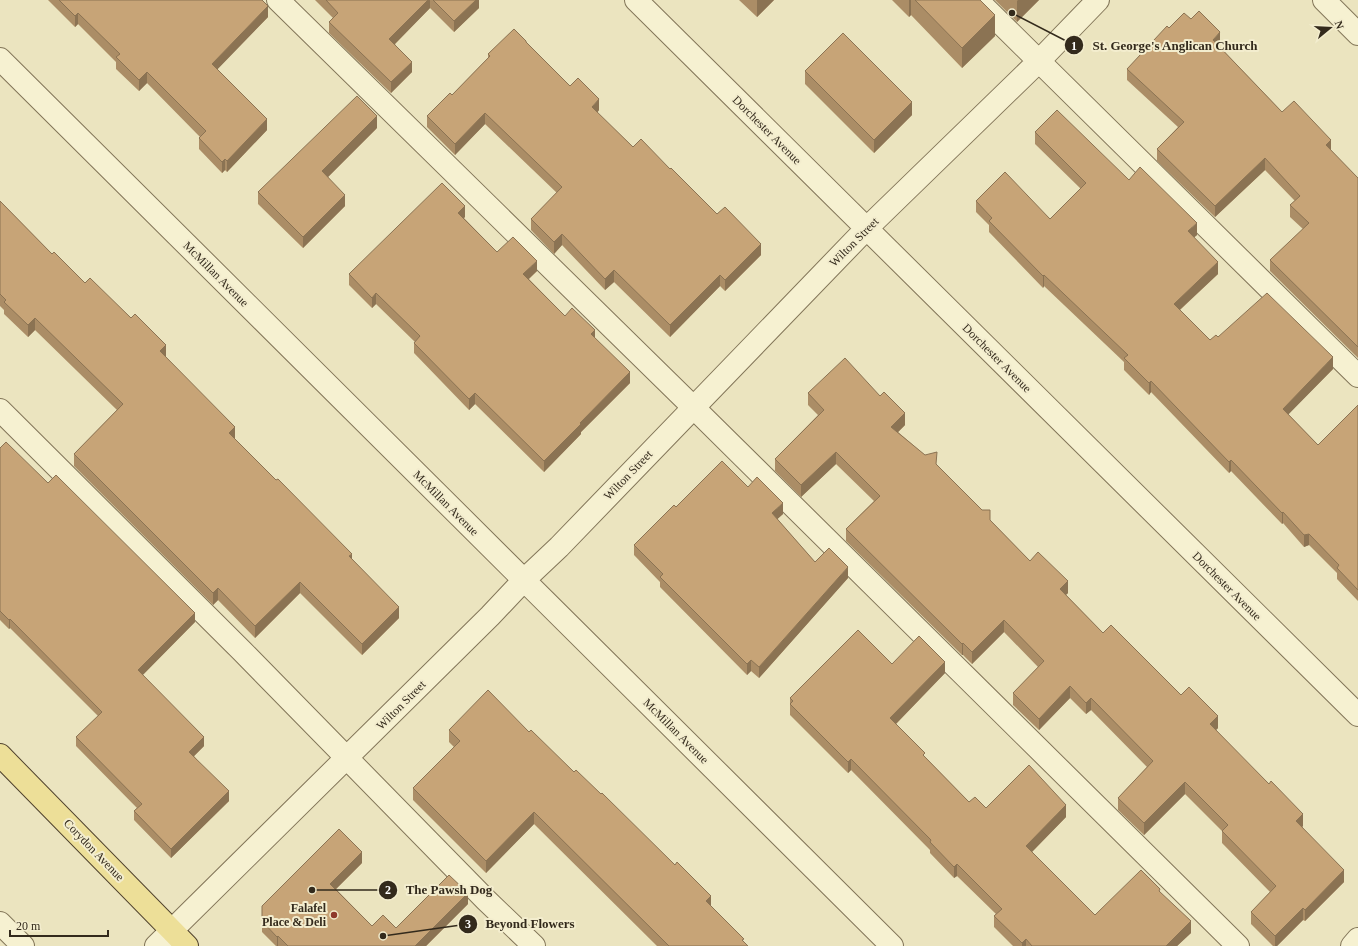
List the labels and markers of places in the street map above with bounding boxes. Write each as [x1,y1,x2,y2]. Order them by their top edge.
callout: St. George's Anglican Church [1064,33,1266,58]
callout: The Pawsh Dog [378,877,501,902]
place label: Falafel Place & Deli [262,901,327,929]
marker: Falafel Place & Deli [329,910,339,920]
callout: Beyond Flowers [458,911,583,936]

